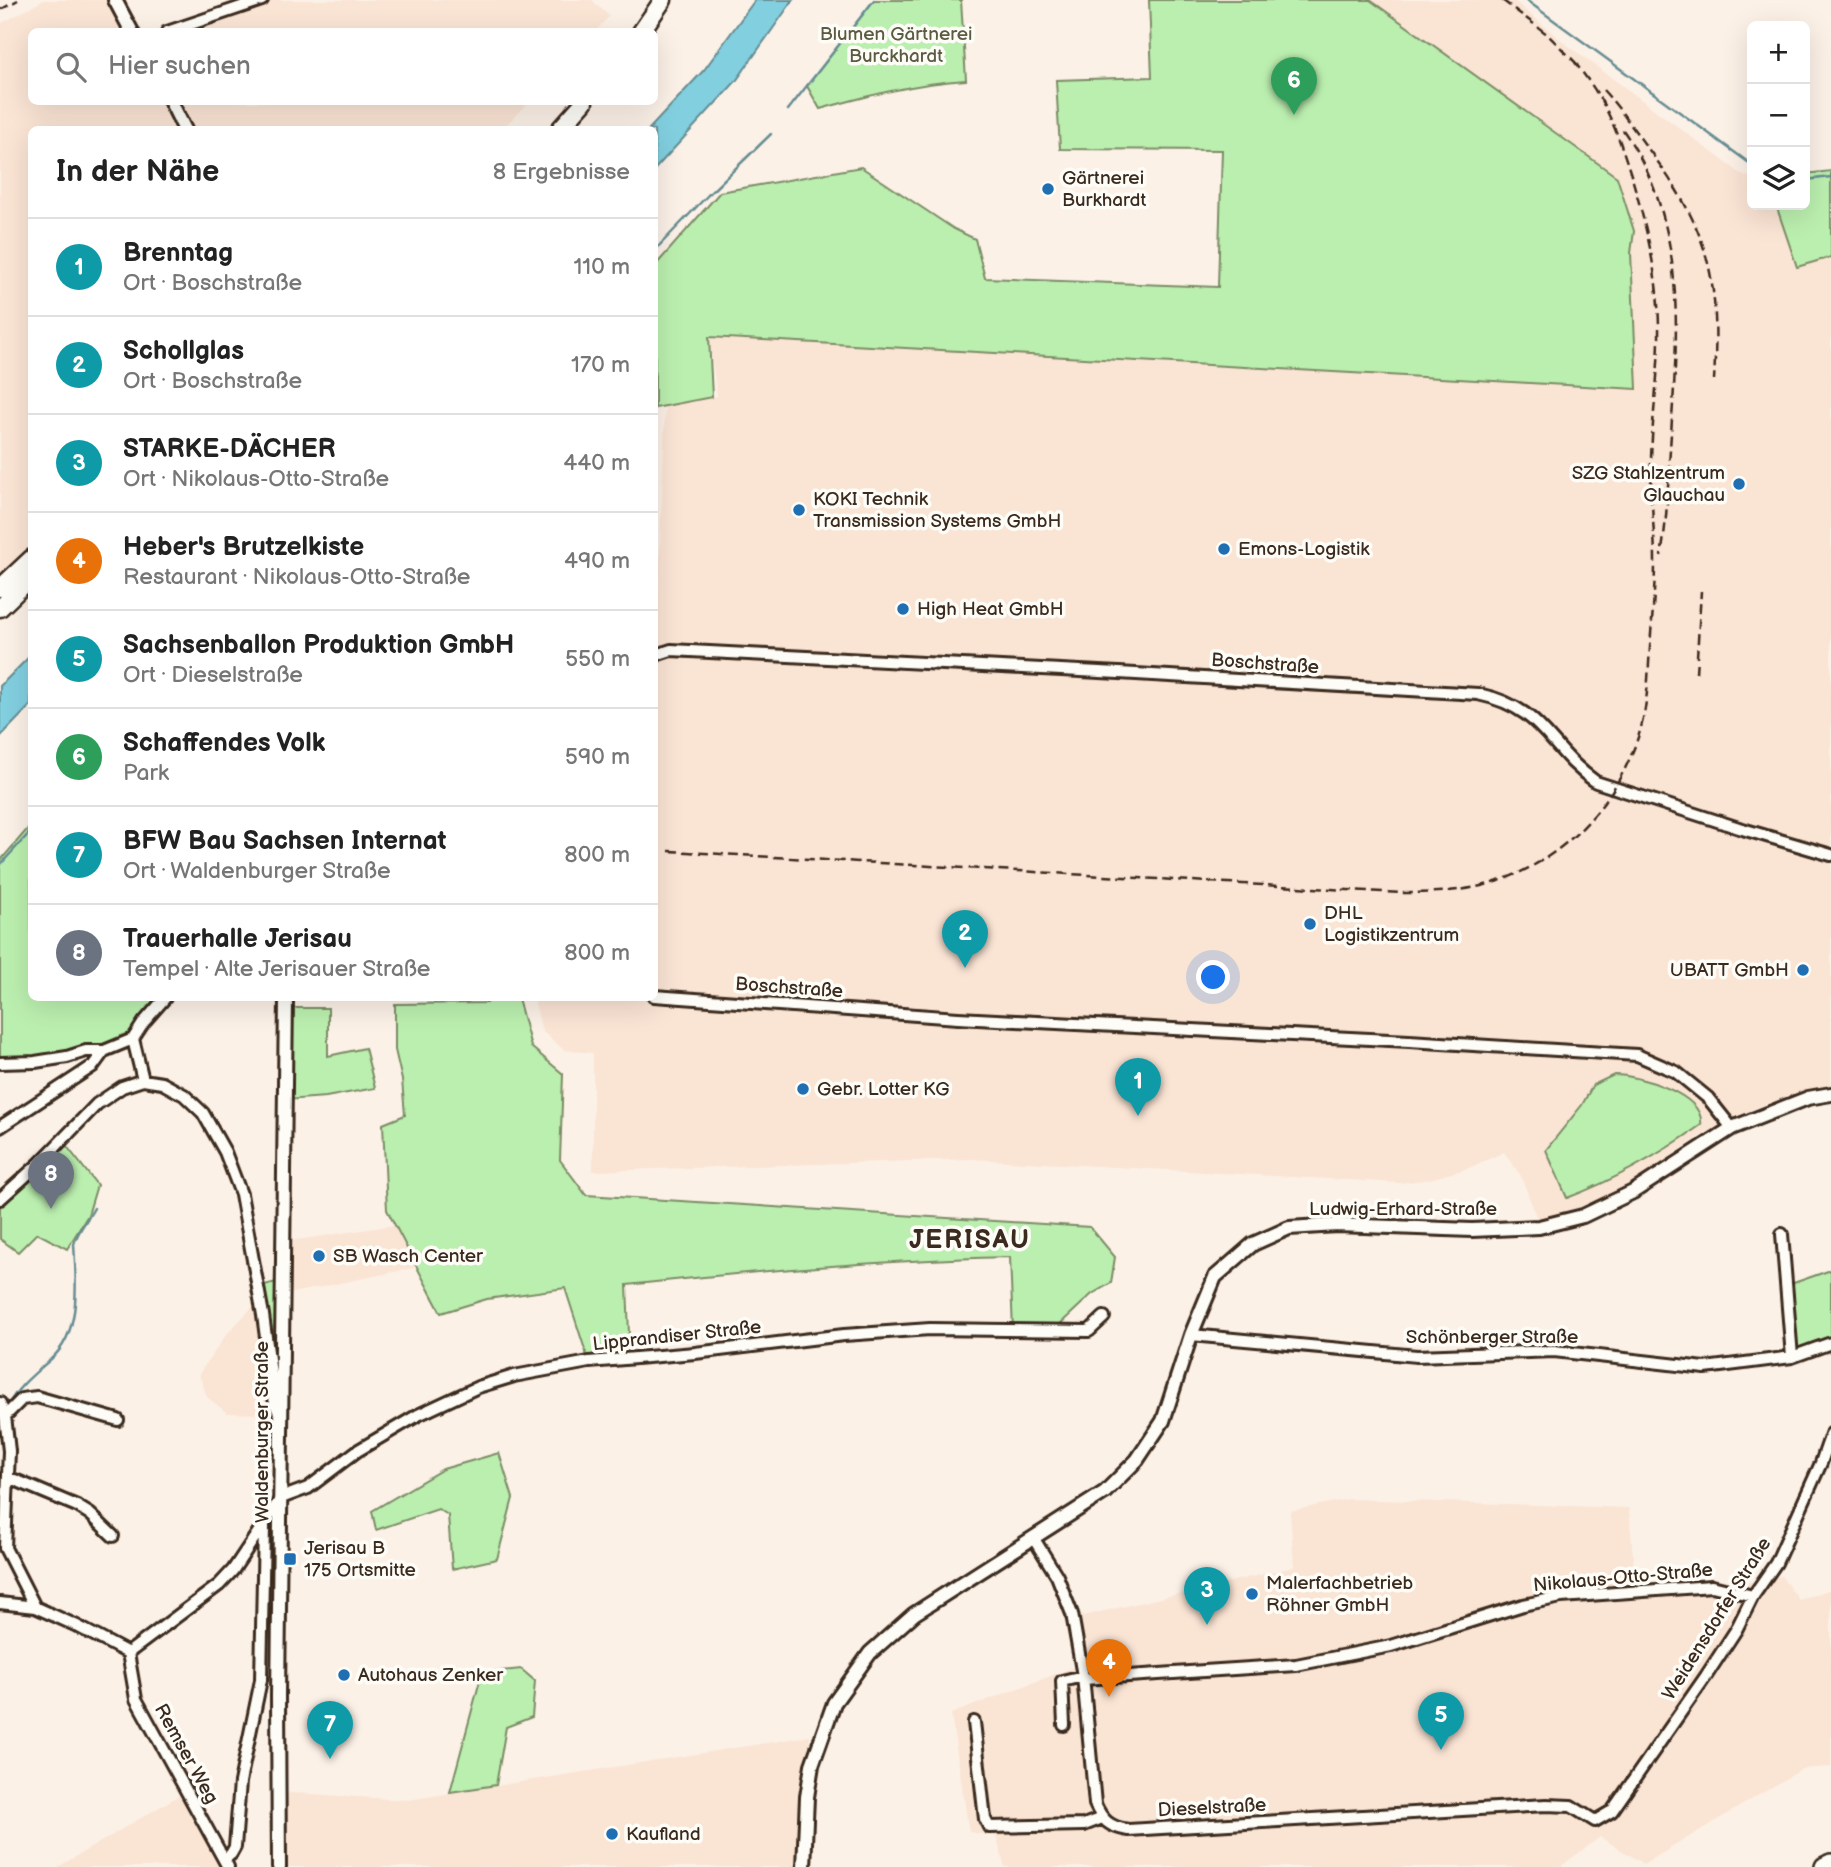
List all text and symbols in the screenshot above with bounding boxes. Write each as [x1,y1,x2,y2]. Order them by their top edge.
map controls [1747,21,1810,210]
button: + [1747,21,1810,84]
park label: Blumen Gärtnerei Burckhardt [820,23,972,68]
search box [28,28,658,105]
icon: search [52,48,90,86]
text: Hier suchen [108,51,251,82]
pin: 6 [1271,57,1317,115]
button: − [1747,84,1810,147]
button: layers [1747,147,1810,210]
text: In der Nähe [56,154,219,190]
text: 8 Ergebnisse [493,158,630,186]
place label: Gärtnerei Burkhardt [1062,167,1146,212]
marker: Gärtnerei Burkhardt [1040,181,1056,197]
text: Brenntag [123,238,233,269]
text: 1 [74,253,84,281]
text: 110 m [573,253,630,281]
text: Ort · Boschstraße [123,269,302,297]
text: Schollglas [123,336,244,367]
text: 2 [72,351,86,379]
text: 170 m [571,351,630,379]
text: Ort · Boschstraße [123,367,302,395]
text: STARKE-DÄCHER [123,434,336,465]
text: 3 [72,449,86,477]
text: 440 m [563,449,630,477]
place label: SZG Stahlzentrum Glauchau [1572,462,1725,507]
text: Ort · Nikolaus-Otto-Straße [123,465,389,493]
marker: SZG Stahlzentrum Glauchau [1731,476,1747,492]
place label: KOKI Technik Transmission Systems GmbH [813,488,1061,533]
marker: KOKI Technik Transmission Systems GmbH [791,502,807,518]
text: Heber's Brutzelkiste [123,532,364,563]
place label: Emons-Logistik [1238,538,1370,561]
marker: Emons-Logistik [1216,541,1232,557]
text: 4 [72,547,86,575]
text: 490 m [564,547,630,575]
text: Restaurant · Nikolaus-Otto-Straße [123,563,470,591]
place label: High Heat GmbH [917,598,1064,621]
marker: High Heat GmbH [895,601,911,617]
text: Sachsenballon Produktion GmbH [123,630,514,661]
text: 5 [72,645,86,673]
text: 550 m [565,645,630,673]
street label: Boschstraße [1210,649,1320,679]
text: Ort · Dieselstraße [123,661,303,689]
text: Schaffendes Volk [123,728,325,759]
text: 6 [72,743,86,771]
text: 590 m [565,743,630,771]
text: Park [123,759,169,787]
text: BFW Bau Sachsen Internat [123,826,446,857]
text: 7 [73,841,85,869]
text: 800 m [564,841,630,869]
text: Ort · Waldenburger Straße [123,857,391,885]
place label: DHL Logistikzentrum [1324,902,1459,947]
pin: 2 [942,910,988,968]
marker: DHL Logistikzentrum [1302,916,1318,932]
text: Trauerhalle Jerisau [123,924,352,955]
text: 8 [72,939,86,967]
text: 800 m [564,939,630,967]
text: Tempel · Alte Jerisauer Straße [123,955,430,983]
place label: UBATT GmbH [1670,959,1789,982]
your location [1196,960,1230,994]
marker: UBATT GmbH [1795,962,1811,978]
street label: Boschstraße [734,973,844,1003]
pin: 1 [1115,1058,1161,1116]
place label: Gebr. Lotter KG [817,1078,949,1101]
marker: Gebr. Lotter KG [795,1081,811,1097]
pin: 8 [28,1151,74,1209]
street label: Ludwig-Erhard-Straße [1309,1198,1497,1221]
district label: JERISAU [909,1225,1031,1256]
place label: SB Wasch Center [333,1245,484,1268]
marker: SB Wasch Center [311,1248,327,1264]
street label: Lipprandiser Straße [592,1316,762,1356]
street label: Schönberger Straße [1406,1326,1578,1349]
street label: Waldenburger Straße [251,1341,274,1523]
street label: Weidensdorfer Straße [1658,1534,1776,1704]
place label: Jerisau B 175 Ortsmitte [304,1537,416,1582]
marker: Jerisau B 175 Ortsmitte [282,1551,298,1567]
street label: Nikolaus-Otto-Straße [1532,1559,1714,1597]
pin: 3 [1184,1567,1230,1625]
place label: Malerfachbetrieb Röhner GmbH [1266,1572,1413,1617]
marker: Malerfachbetrieb Röhner GmbH [1244,1586,1260,1602]
pin: 4 [1086,1639,1132,1697]
place label: Autohaus Zenker [358,1664,504,1687]
marker: Autohaus Zenker [336,1667,352,1683]
pin: 5 [1418,1692,1464,1750]
street label: Remser Weg [149,1700,223,1808]
pin: 7 [307,1701,353,1759]
street label: Dieselstraße [1157,1794,1267,1822]
place label: Kaufland [626,1823,701,1846]
marker: Kaufland [604,1826,620,1842]

